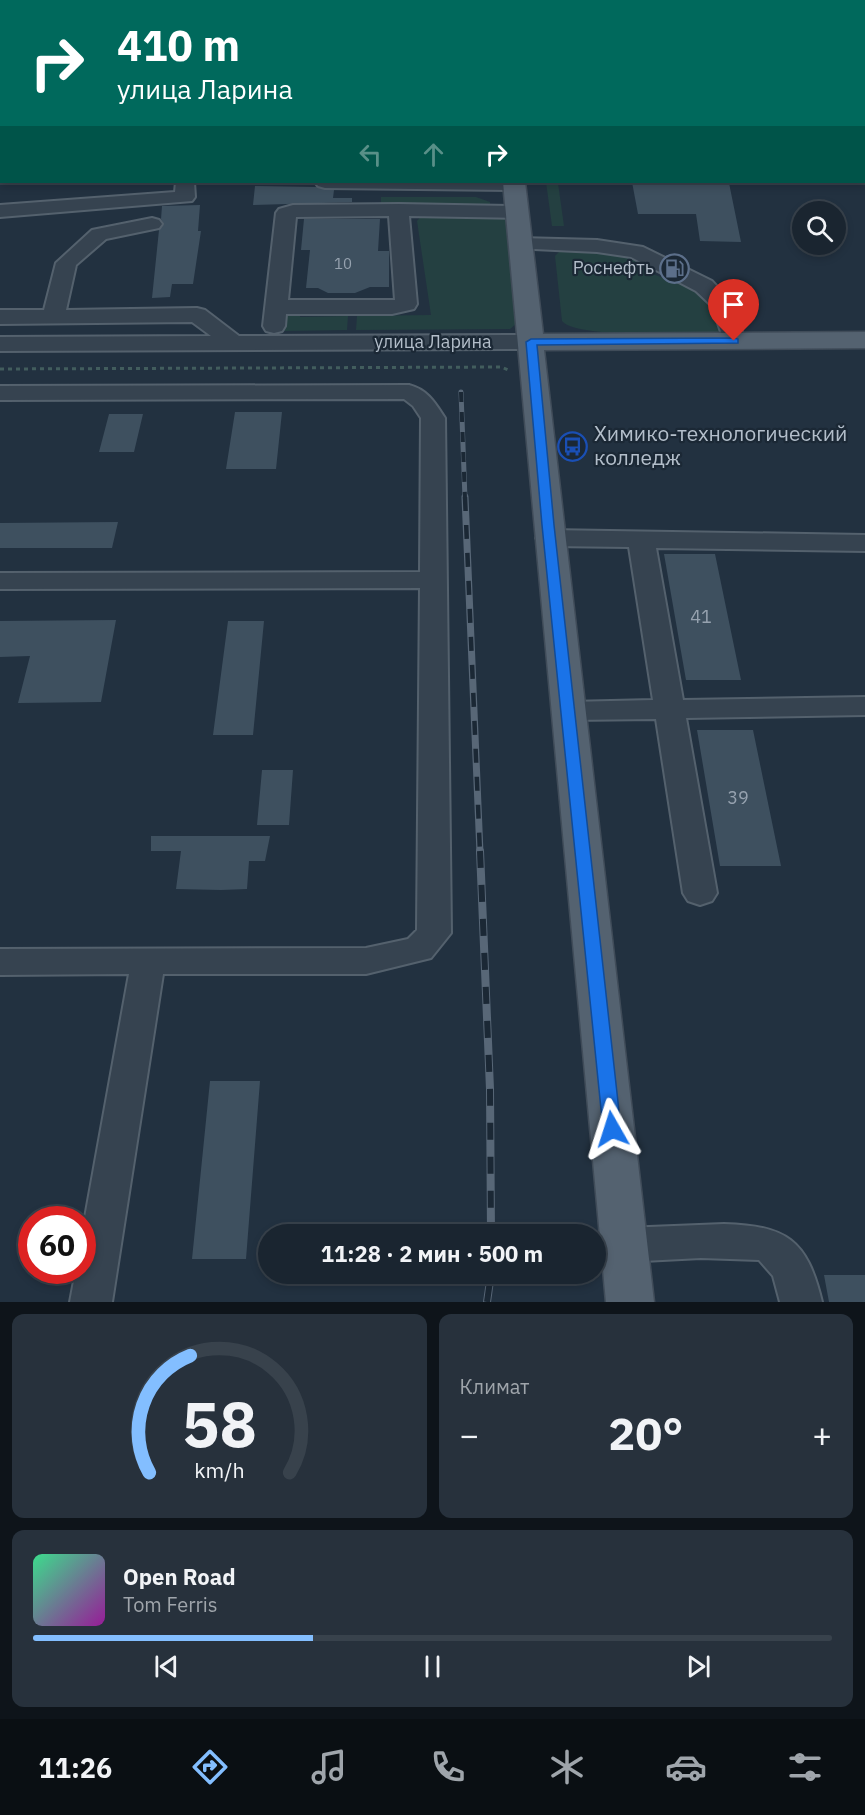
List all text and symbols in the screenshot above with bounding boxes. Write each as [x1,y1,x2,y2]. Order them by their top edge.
text: 410 m [117,18,240,73]
icon: right [18,24,96,102]
text: улица Ларина [117,71,293,106]
icon: left [354,138,387,171]
icon: ahead [417,138,450,171]
icon: right [480,138,513,171]
map controls [792,201,846,255]
button: search [792,201,846,255]
fuel station icon: Роснефть [659,252,691,284]
house number: 10 [334,254,352,273]
place label: Роснефть [573,256,654,279]
pin [708,279,759,341]
icon: arrive [717,288,750,321]
street label: улица Ларина [374,330,492,353]
place label: Химико-технологический колледж [594,419,847,471]
bus stop icon: Химико-технологический колледж [557,430,589,462]
house number: 41 [690,605,712,628]
house number: 39 [727,786,749,809]
position arrow [580,1097,644,1161]
speed limit sign: 60 [18,1206,96,1284]
text: 11:28 · 2 мин · 500 m [321,1239,543,1268]
text: Климат [460,1373,530,1400]
text: 58 [182,1383,257,1464]
text: 20° [608,1404,683,1462]
text: − [460,1413,479,1456]
text: + [812,1413,832,1456]
text: km/h [194,1456,244,1484]
text: Open Road [123,1562,236,1591]
text: Tom Ferris [123,1591,218,1618]
icon: previous [150,1650,183,1683]
icon: pause [416,1650,449,1683]
icon: next [682,1650,715,1683]
icon: directions [189,1746,231,1788]
icon: music [308,1746,350,1788]
icon: phone [427,1746,469,1788]
icon: climate [546,1746,588,1788]
icon: car [665,1746,707,1788]
icon: filters [784,1746,826,1788]
text: 11:26 [39,1750,112,1785]

